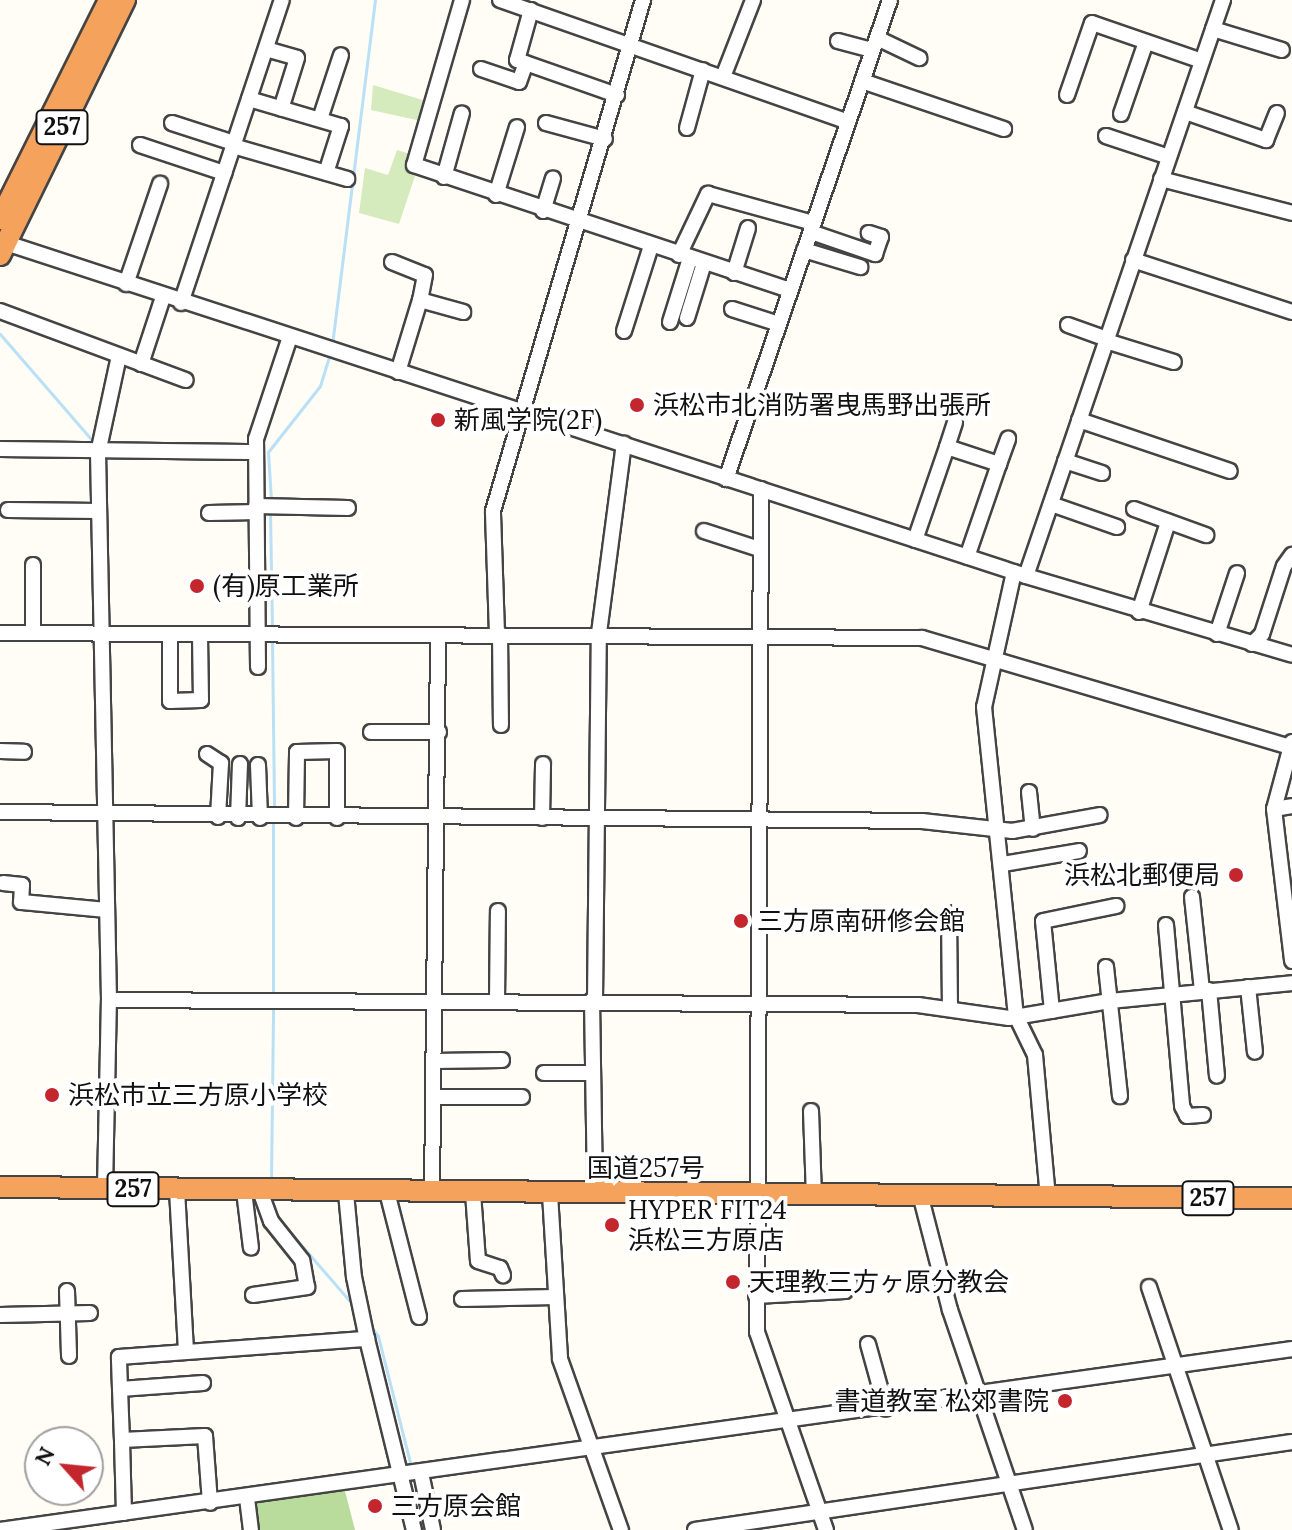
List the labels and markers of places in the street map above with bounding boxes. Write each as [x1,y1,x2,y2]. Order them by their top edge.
place label: 浜松市北消防署曳馬野出張所 [653,389,991,421]
marker: 浜松市北消防署曳馬野出張所 [628,396,646,414]
place label: 新風学院(2F) [454,404,602,436]
marker: 新風学院(2F) [429,411,447,429]
place label: (有)原工業所 [213,570,359,602]
marker: (有)原工業所 [188,577,206,595]
place label: 浜松北郵便局 [1064,859,1220,891]
marker: 浜松北郵便局 [1227,866,1245,884]
place label: 三方原南研修会館 [757,905,965,937]
marker: 三方原南研修会館 [732,912,750,930]
place label: 浜松市立三方原小学校 [68,1079,328,1111]
marker: 浜松市立三方原小学校 [43,1086,61,1104]
place label: HYPER FIT24 浜松三方原店 [628,1194,787,1256]
marker: HYPER FIT24 浜松三方原店 [603,1216,621,1234]
place label: 天理教三方ヶ原分教会 [749,1266,1009,1298]
marker: 天理教三方ヶ原分教会 [724,1273,742,1291]
place label: 書道教室 松郊書院 [834,1385,1049,1417]
marker: 書道教室 松郊書院 [1056,1392,1074,1410]
place label: 三方原会館 [391,1490,521,1522]
marker: 三方原会館 [366,1497,384,1515]

